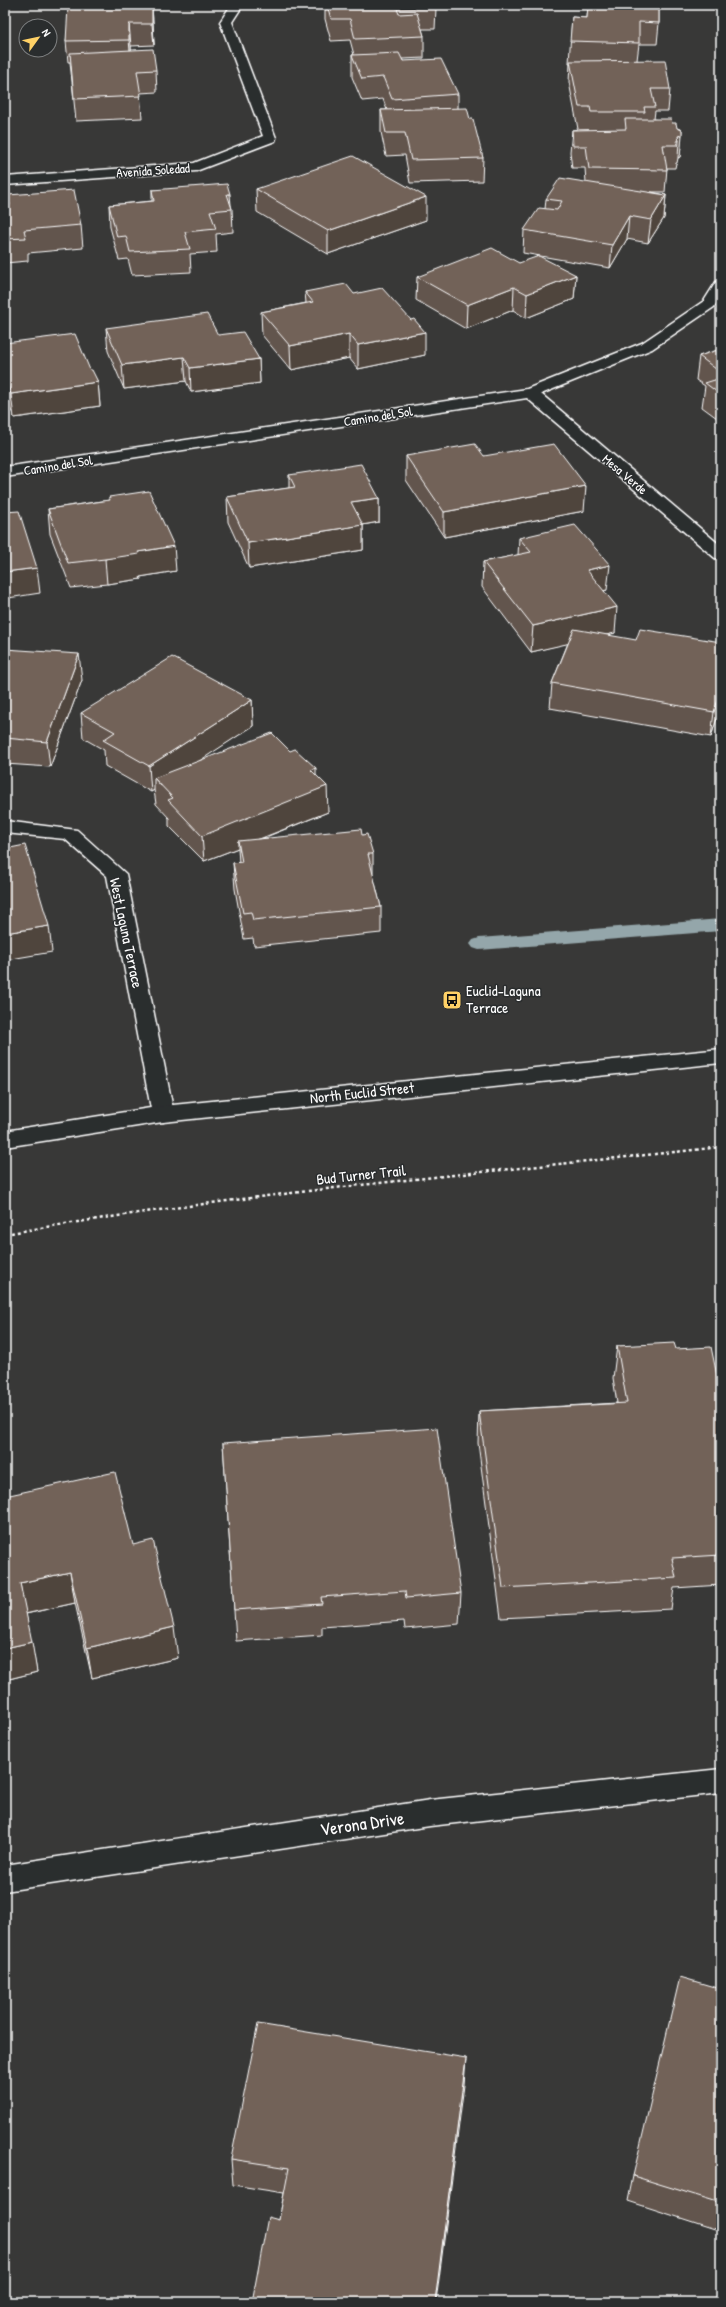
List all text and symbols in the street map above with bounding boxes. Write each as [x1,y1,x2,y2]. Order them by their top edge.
north arrow [18,18,58,58]
text: N [39,26,54,39]
street label: Avenida Soledad [116,158,190,182]
street label: Camino del Sol [342,402,414,430]
street label: Mesa Verde [599,450,651,498]
street label: Camino del Sol [22,451,94,479]
street label: West Laguna Terrace [105,876,148,990]
place label: Euclid-Laguna Terrace [466,980,541,1018]
bus stop icon: Euclid-Laguna Terrace [441,989,463,1011]
street label: North Euclid Street [309,1076,416,1108]
street label: Bud Turner Trail [315,1159,407,1190]
street label: Verona Drive [318,1805,406,1842]

